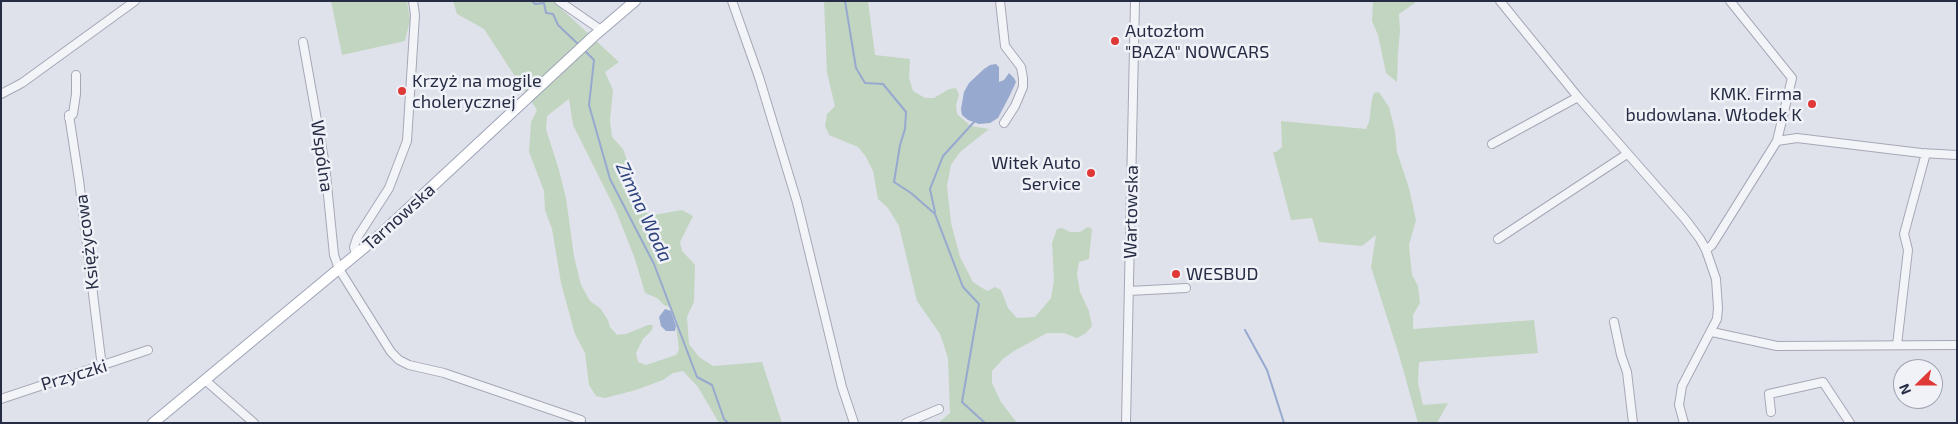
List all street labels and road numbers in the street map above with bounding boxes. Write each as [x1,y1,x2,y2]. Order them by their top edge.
street label: Wspólna [306,119,338,193]
street label: Wartowska [1119,165,1143,259]
street label: Tarnowska [359,179,439,255]
street label: Księżycowa [70,193,104,291]
street label: Przyczki [38,355,110,395]

